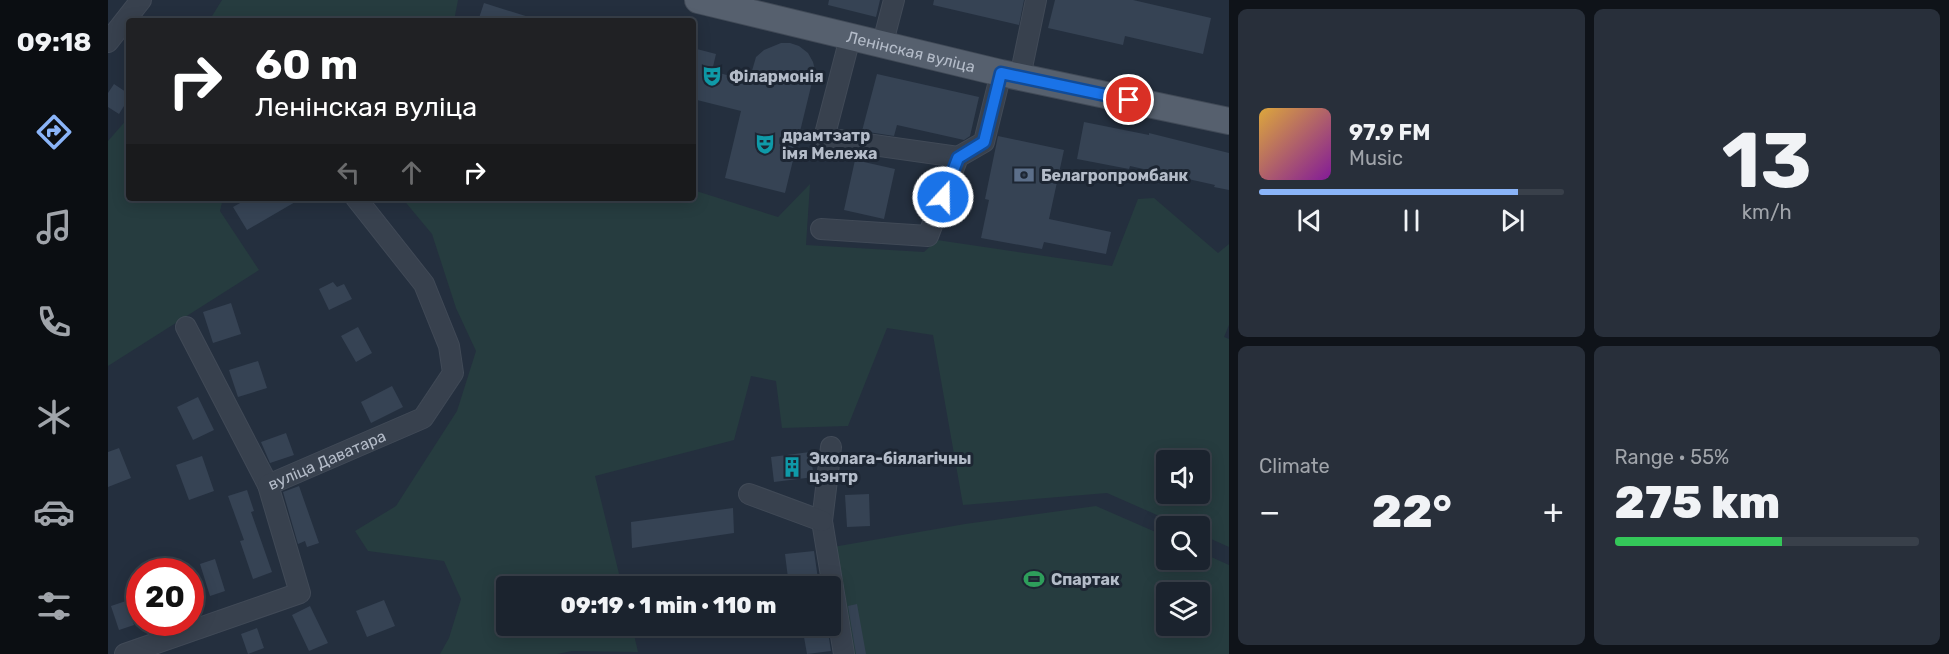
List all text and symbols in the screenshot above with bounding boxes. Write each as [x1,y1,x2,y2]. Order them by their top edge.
text: 09:18 [16,26,92,58]
street label: Ленінская вуліца [845,27,977,76]
text: 60 m [255,40,358,90]
icon: right [156,42,234,120]
theatre icon: Філармонія [700,64,724,88]
place label: Філармонія [729,67,824,86]
pin [1103,74,1154,125]
icon: arrive [1112,83,1145,116]
text: Ленінская вуліца [255,91,477,123]
icon: directions [33,111,75,153]
text: 13 [1722,114,1812,207]
text: 97.9 FM [1349,119,1430,146]
place label: драмтэатр імя Мележа [782,126,877,163]
theatre icon: драмтэатр імя Мележа [753,132,777,156]
text: Music [1349,146,1403,170]
icon: left [332,156,365,189]
icon: ahead [395,156,428,189]
icon: right [458,156,491,189]
bank icon: Белагропромбанк [1012,163,1036,187]
position arrow [911,165,975,229]
place label: Белагропромбанк [1041,166,1189,185]
text: km/h [1742,200,1792,224]
icon: previous [1293,204,1326,237]
icon: pause [1395,204,1428,237]
icon: next [1496,204,1529,237]
icon: music [33,206,75,248]
icon: phone [33,301,75,343]
icon: climate [33,396,75,438]
street label: вуліца Даватара [265,426,389,494]
text: Range · 55% [1615,445,1729,469]
place label: Эколага-біялагічны цэнтр [809,449,971,486]
map controls [1156,450,1210,636]
button: sound [1156,450,1210,504]
text: Climate [1259,454,1330,478]
building icon: Эколага-біялагічны цэнтр [780,455,804,479]
text: 275 km [1615,476,1780,529]
text: 22° [1372,485,1452,538]
icon: car [33,491,75,533]
text: − [1259,492,1280,531]
text: + [1543,492,1563,531]
button: search [1156,516,1210,570]
speed limit sign: 20 [126,558,204,636]
sports icon: Спартак [1022,567,1046,591]
place label: Спартак [1051,570,1120,589]
button: layers [1156,582,1210,636]
icon: filters [33,585,75,627]
text: 09:19 · 1 min · 110 m [561,592,776,619]

